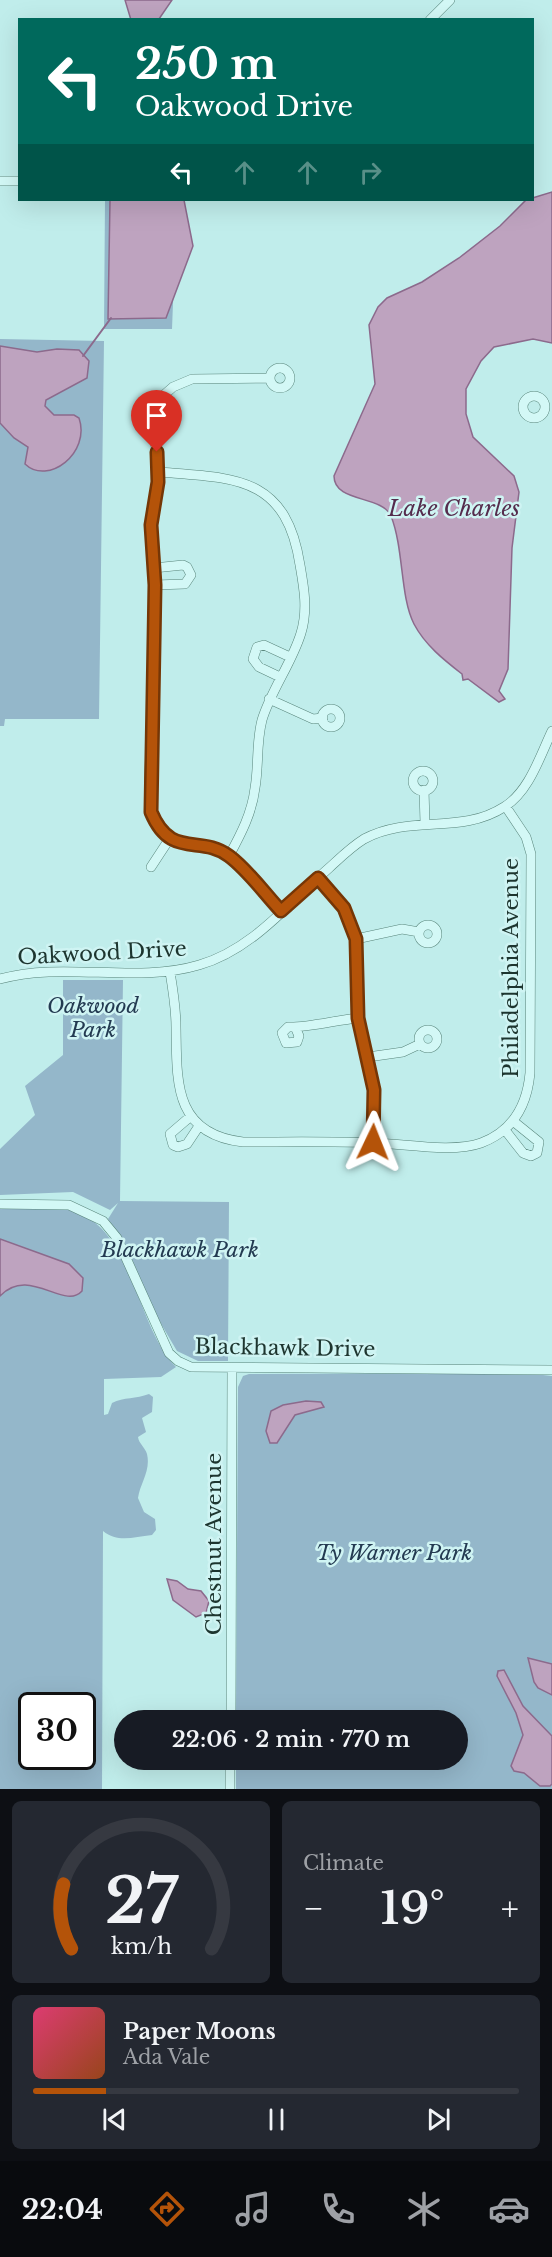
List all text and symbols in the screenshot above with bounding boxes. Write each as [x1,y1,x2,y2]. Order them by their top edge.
text: 250 m [135,38,277,90]
icon: left [36,42,114,120]
text: Oakwood Drive [135,90,353,123]
icon: left [165,156,198,189]
icon: ahead [228,156,261,189]
icon: ahead [291,156,324,189]
icon: right [354,156,387,189]
pin [131,390,182,452]
icon: arrive [140,399,173,432]
water label: Lake Charles [387,495,520,522]
street label: Philadelphia Avenue [498,858,524,1078]
street label: Oakwood Drive [17,936,187,970]
park label: Oakwood Park [47,993,139,1043]
position arrow [341,1110,405,1174]
park label: Blackhawk Park [100,1237,259,1263]
street label: Blackhawk Drive [194,1333,376,1363]
street label: Chestnut Avenue [201,1453,227,1635]
park label: Ty Warner Park [316,1540,472,1566]
speed limit sign: 30 [18,1692,96,1770]
text: 22:06 · 2 min · 770 m [172,1726,410,1753]
text: Climate [303,1851,384,1875]
text: 27 [105,1862,178,1940]
text: 19° [380,1880,445,1936]
text: − [303,1888,324,1929]
text: + [501,1888,519,1929]
text: km/h [111,1933,172,1960]
text: Paper Moons [123,2018,276,2045]
text: Ada Vale [123,2045,210,2069]
icon: previous [98,2103,131,2136]
icon: pause [260,2103,293,2136]
icon: next [422,2103,455,2136]
icon: directions [146,2188,188,2230]
icon: music [232,2188,274,2230]
icon: phone [317,2188,359,2230]
icon: climate [403,2188,445,2230]
icon: car [488,2188,530,2230]
text: 22:04 [22,2193,103,2226]

